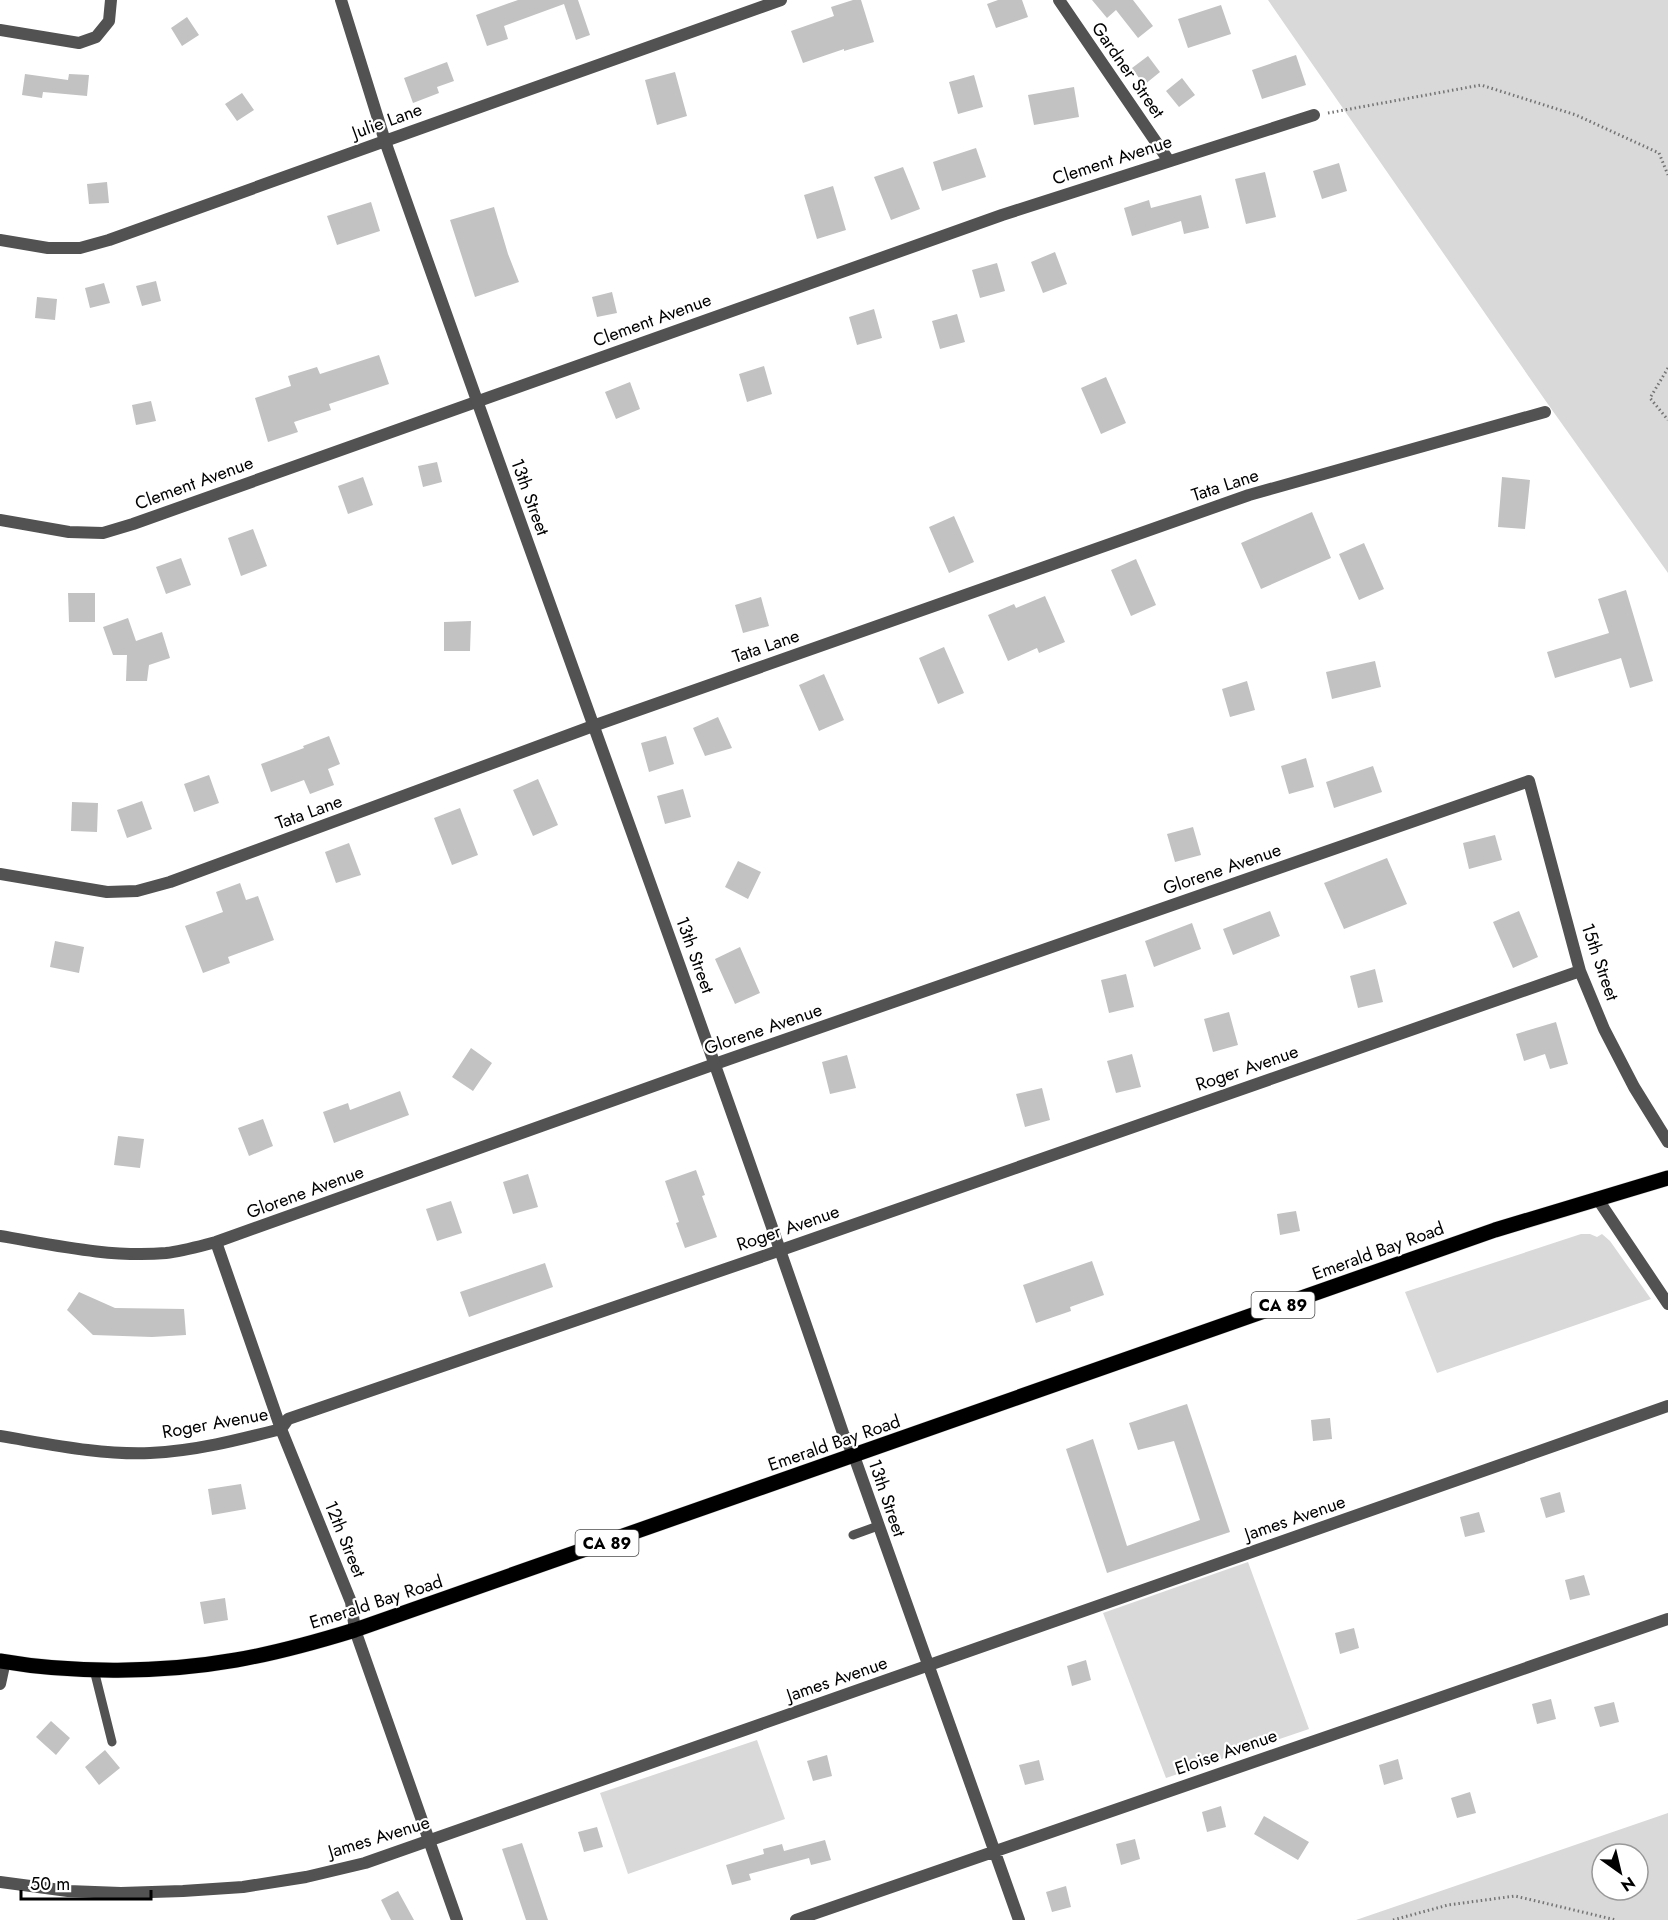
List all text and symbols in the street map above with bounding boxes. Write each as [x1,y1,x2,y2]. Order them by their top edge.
street label: Gardner Street [1085,17,1171,124]
street label: Julie Lane [346,96,426,146]
street label: Clement Avenue [1049,128,1175,192]
street label: Clement Avenue [589,287,715,353]
street label: Clement Avenue [131,450,257,516]
street label: 13th Street [504,455,556,540]
street label: Tata Lane [1188,462,1262,508]
street label: Tata Lane [729,622,803,670]
street label: Tata Lane [272,788,346,836]
street label: Glorene Avenue [1159,837,1285,901]
street label: 13th Street [669,913,721,998]
street label: 15th Street [1575,920,1626,1005]
street label: Glorene Avenue [700,997,826,1061]
street label: Roger Avenue [1192,1038,1302,1098]
street label: Glorene Avenue [243,1159,367,1225]
street label: Roger Avenue [733,1198,843,1258]
street label: Emerald Bay Road [1308,1215,1448,1287]
road number: CA 89 [1252,1292,1314,1318]
street label: Roger Avenue [160,1401,270,1445]
street label: Emerald Bay Road [764,1408,904,1478]
street label: 13th Street [862,1456,913,1541]
street label: James Avenue [1239,1489,1349,1548]
street label: 12th Street [318,1497,372,1582]
road number: CA 89 [576,1530,638,1556]
street label: Emerald Bay Road [306,1568,446,1636]
street label: James Avenue [781,1650,891,1709]
street label: Eloise Avenue [1171,1722,1281,1782]
street label: James Avenue [323,1809,433,1865]
north arrow [1590,1842,1650,1902]
scale bar [21,1863,152,1901]
text: 50 m [30,1871,70,1897]
text: N [1616,1871,1640,1897]

